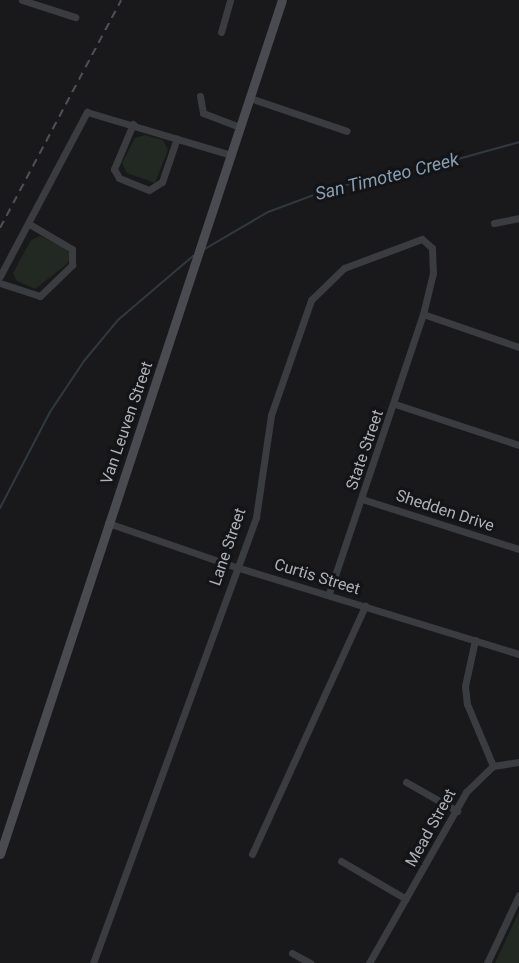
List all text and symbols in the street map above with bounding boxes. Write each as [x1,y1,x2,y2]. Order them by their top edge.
water label: San Timoteo Creek [313,149,461,205]
street label: Van Leuven Street [97,359,157,487]
street label: State Street [342,407,388,493]
street label: Shedden Drive [393,486,497,536]
street label: Lane Street [206,506,250,588]
street label: Curtis Street [272,555,362,599]
street label: Mead Street [402,786,460,870]

